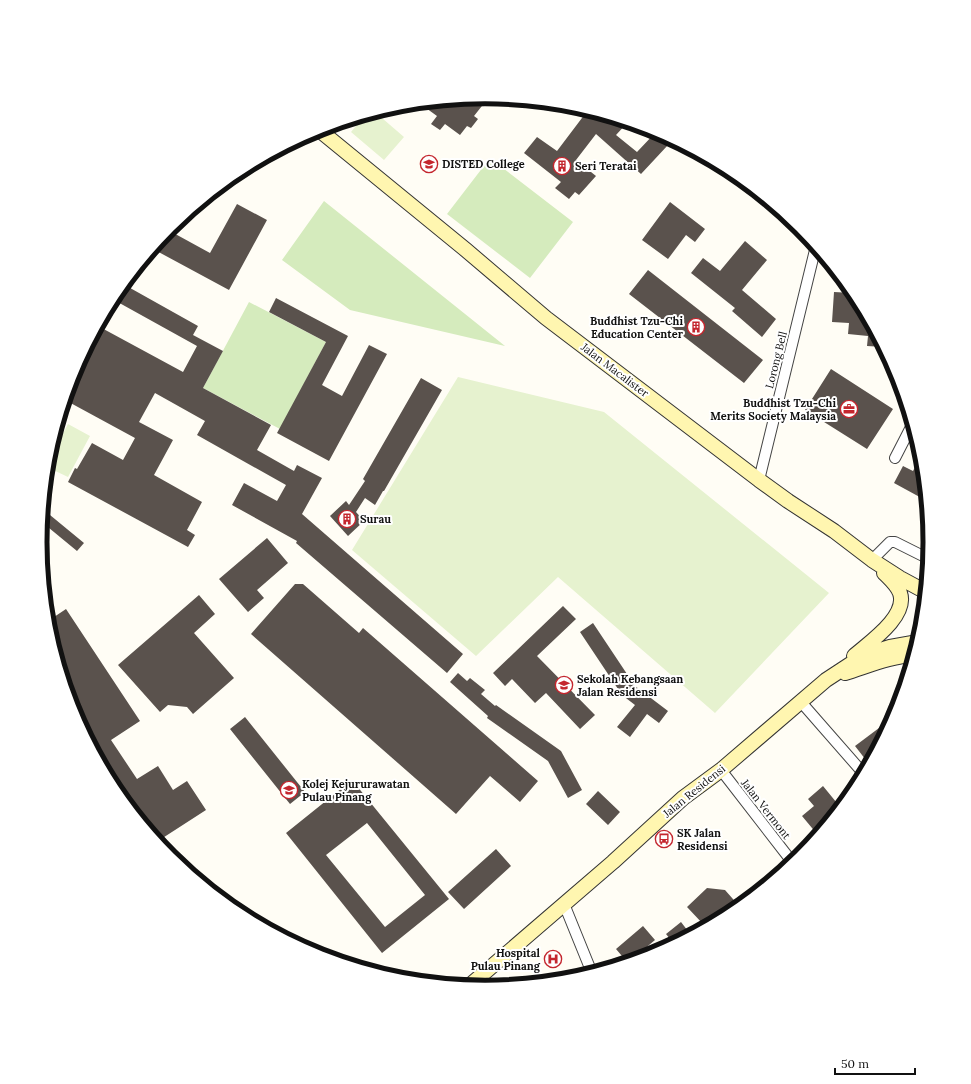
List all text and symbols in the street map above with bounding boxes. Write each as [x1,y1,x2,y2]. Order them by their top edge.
school or university icon: DISTED College [419,154,439,174]
building icon: Seri Teratai [552,156,572,176]
place label: DISTED College [442,157,525,171]
place label: Seri Teratai [575,159,637,173]
place label: Buddhist Tzu-Chi Education Center [590,314,684,341]
building icon: Buddhist Tzu-Chi Education Center [686,317,706,337]
street label: Lorong Bell [762,330,790,390]
street label: Jalan Macalister [578,339,652,400]
place label: Buddhist Tzu-Chi Merits Society Malaysia [710,396,836,423]
office icon: Buddhist Tzu-Chi Merits Society Malaysia [839,399,859,419]
building icon: Surau [337,509,357,529]
place label: Surau [360,512,391,526]
place label: Sekolah Kebangsaan Jalan Residensi [577,672,683,699]
school or university icon: Sekolah Kebangsaan Jalan Residensi [554,675,574,695]
street label: Jalan Residensi [659,762,728,821]
street label: Jalan Vermont [738,775,794,842]
place label: Kolej Kejururawatan Pulau Pinang [302,777,410,804]
school or university icon: Kolej Kejururawatan Pulau Pinang [279,780,299,800]
place label: SK Jalan Residensi [677,826,728,853]
bus stop icon: SK Jalan Residensi [654,829,674,849]
place label: Hospital Pulau Pinang [471,946,541,973]
hospital icon: Hospital Pulau Pinang [543,949,563,969]
scale bar [835,1050,915,1076]
text: 50 m [841,1056,869,1071]

